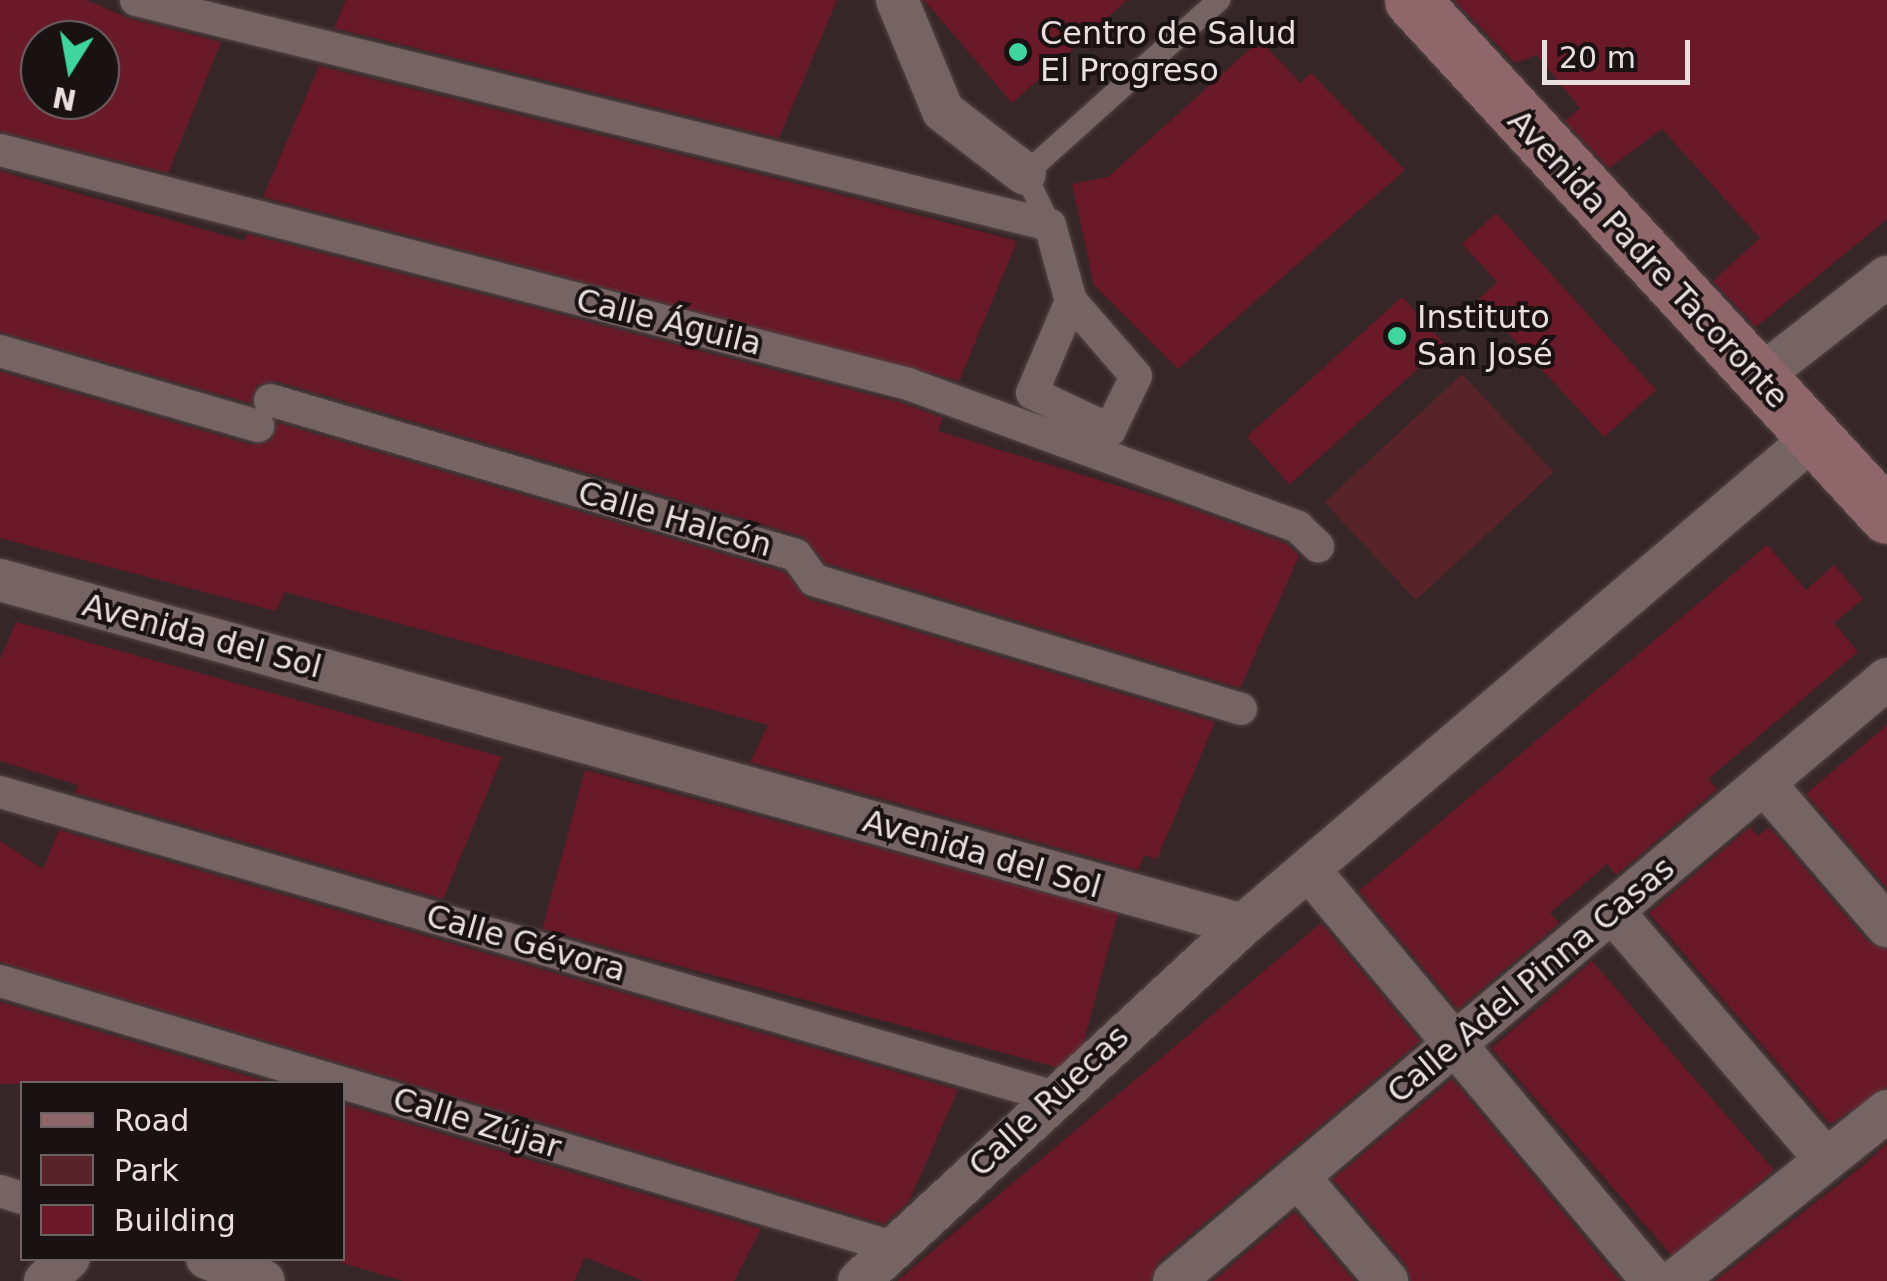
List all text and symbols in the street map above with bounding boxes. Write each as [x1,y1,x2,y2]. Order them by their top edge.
place label: Centro de Salud El Progreso [1040,15,1297,90]
north arrow [20,20,120,120]
scale bar [1547,20,1694,82]
marker: Centro de Salud El Progreso [1005,39,1031,65]
text: 20 m [1559,40,1636,75]
text: N [50,80,79,116]
street label: Avenida Padre Tacoronte [1500,102,1796,416]
street label: Calle Águila [572,280,766,364]
place label: Instituto San José [1417,299,1553,374]
marker: Instituto San José [1386,325,1408,347]
street label: Calle Halcón [574,473,776,565]
street label: Avenida del Sol [78,586,326,686]
street label: Avenida del Sol [859,802,1105,906]
street label: Calle Adel Pinna Casas [1380,849,1682,1111]
street label: Calle Gévora [422,896,630,990]
street label: Calle Ruecas [961,1017,1137,1185]
street label: Calle Zújar [388,1079,566,1167]
legend [20,1081,345,1261]
text: Road [114,1103,189,1138]
text: Park [114,1153,179,1188]
text: Building [114,1203,236,1238]

